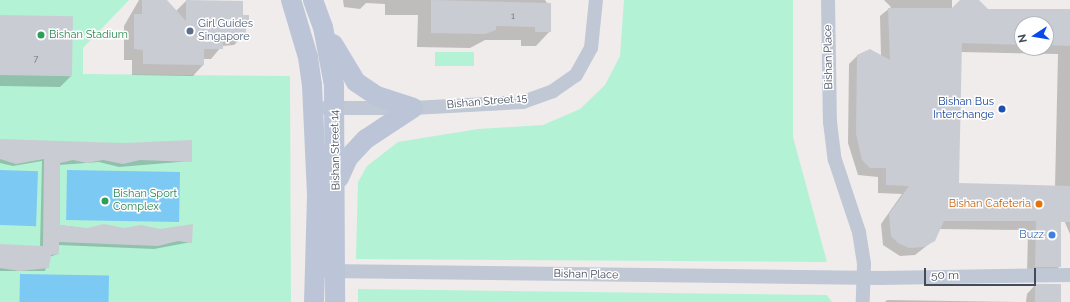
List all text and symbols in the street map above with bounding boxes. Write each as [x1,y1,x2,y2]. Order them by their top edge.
house number: 1 [511,11,515,21]
north arrow [1014,16,1054,56]
place label: Girl Guides Singapore [198,18,253,44]
street label: Bishan Place [822,24,836,90]
marker: Girl Guides Singapore [185,26,195,36]
place label: Bishan Stadium [49,28,128,42]
marker: Bishan Stadium [36,30,46,40]
text: N [1016,33,1030,44]
house number: 7 [34,54,38,64]
street label: Bishan Street 15 [446,92,528,112]
place label: Bishan Bus Interchange [933,96,994,122]
marker: Bishan Bus Interchange [997,104,1007,114]
street label: Bishan Street 14 [329,110,343,190]
place label: Bishan Sport Complex [113,188,177,214]
marker: Bishan Sport Complex [100,196,110,206]
place label: Bishan Cafeteria [949,197,1031,211]
marker: Bishan Cafeteria [1034,199,1044,209]
place label: Buzz [1019,228,1044,242]
marker: Buzz [1047,230,1057,240]
scale bar [926,260,1038,286]
street label: Bishan Place [553,268,619,282]
text: 50 m [931,268,959,282]

